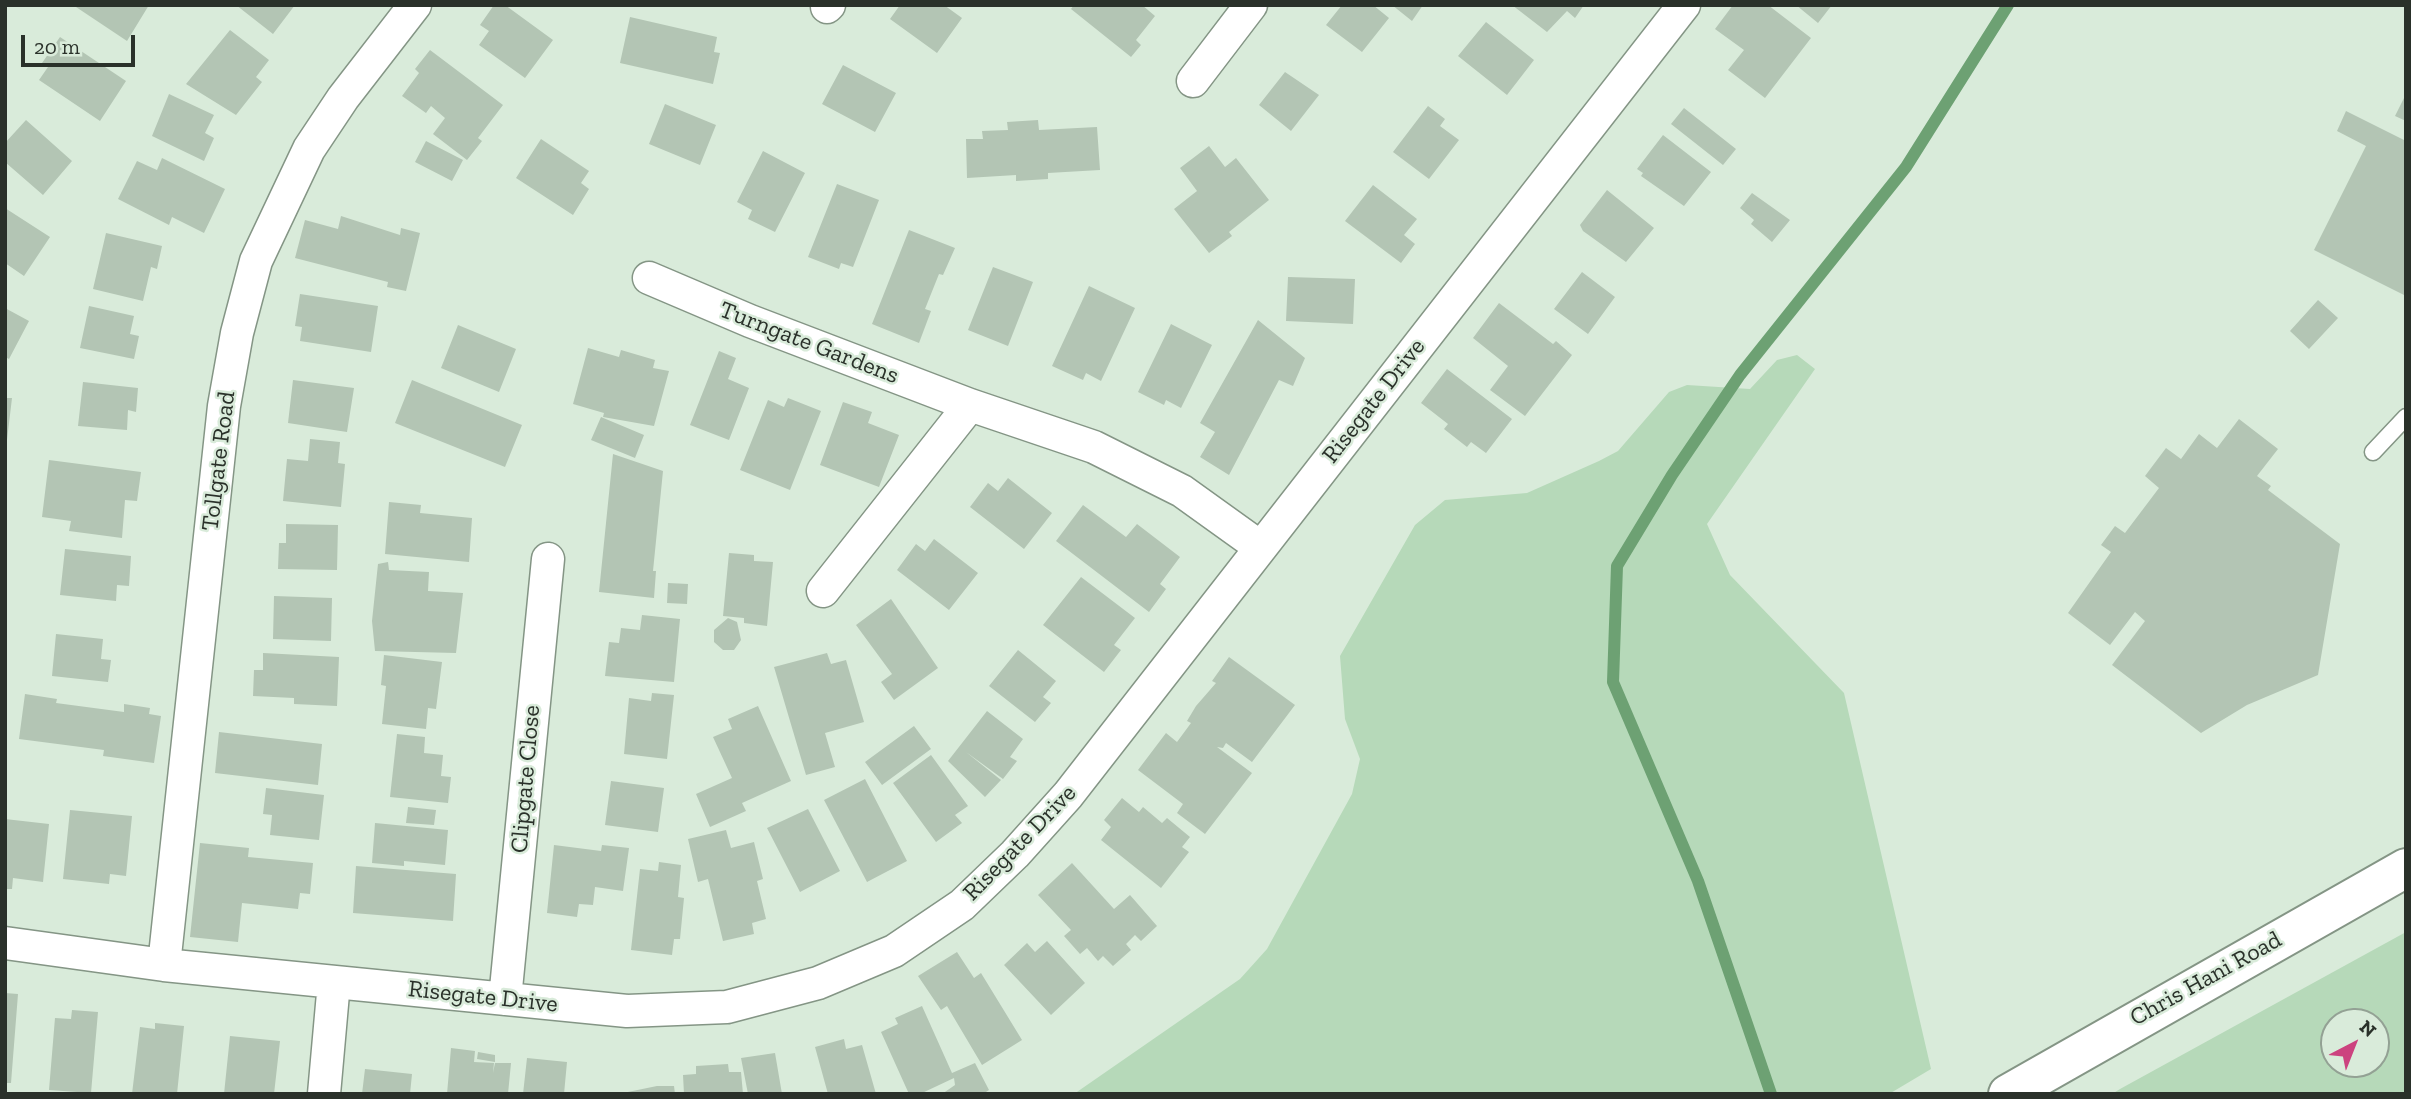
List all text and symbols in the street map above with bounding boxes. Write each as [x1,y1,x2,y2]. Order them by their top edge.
scale bar [24,21,138,65]
text: 20 m [34,34,80,59]
street label: Turngate Gardens [715,296,903,390]
street label: Risegate Drive [1316,333,1432,469]
street label: Tollgate Road [196,390,242,532]
street label: Clipgate Close [505,704,547,854]
street label: Risegate Drive [957,779,1083,907]
street label: Chris Hani Road [2125,926,2287,1032]
street label: Risegate Drive [407,975,559,1019]
north arrow [2320,1008,2390,1078]
text: N [2355,1015,2381,1042]

